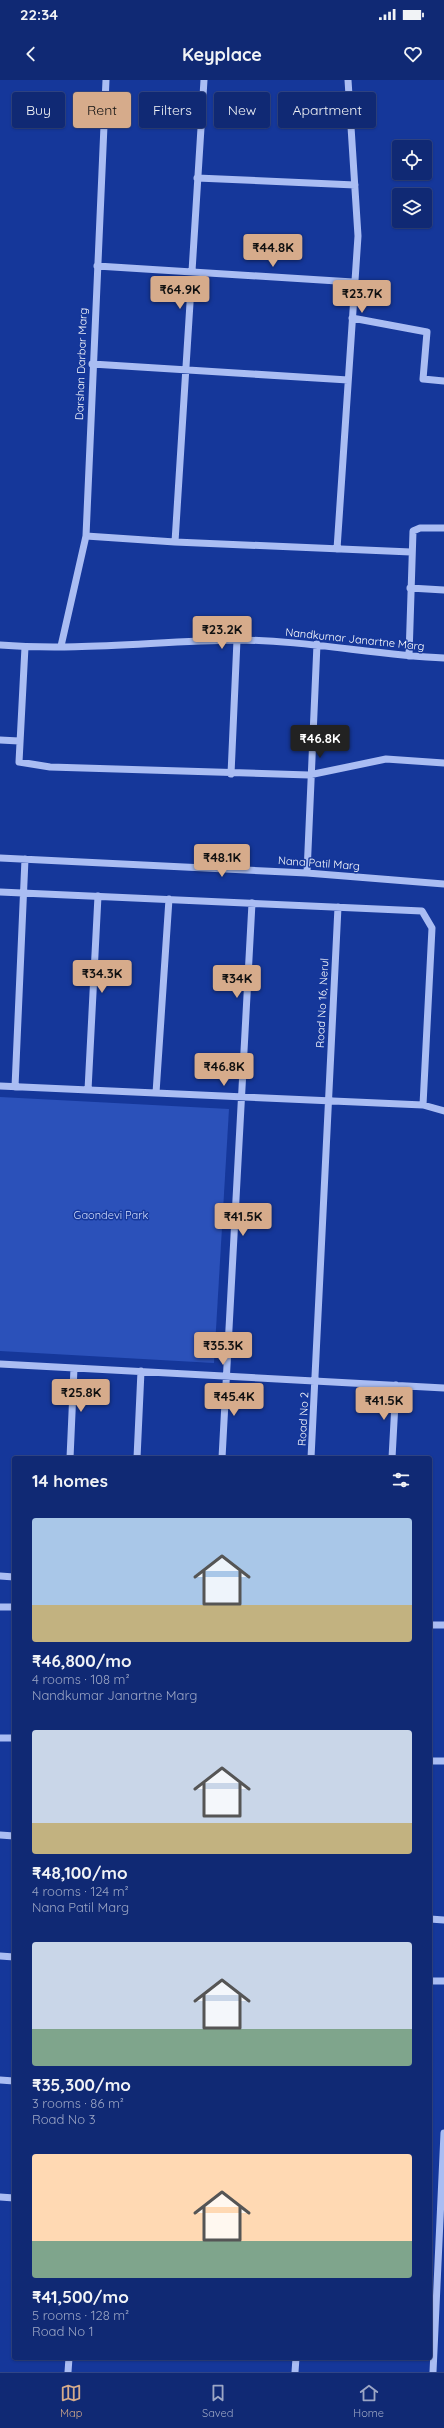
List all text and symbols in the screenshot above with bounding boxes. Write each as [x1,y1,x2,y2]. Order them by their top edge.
text: 22:34 [20,5,58,24]
icon: back [20,43,42,65]
text: Keyplace [182,43,262,66]
icon: heart [402,43,424,65]
chip: Buy [12,92,65,128]
chip: Rent [73,92,131,128]
chip: Filters [139,92,206,128]
chip: New [214,92,270,128]
chip: Apartment [278,92,376,128]
map controls [392,140,432,228]
button: locate [392,140,432,180]
button: layers [392,188,432,228]
pin: ₹44.8K [240,234,306,268]
text: ₹44.8K [252,239,294,255]
pin: ₹64.9K [147,276,213,310]
pin: ₹23.7K [329,280,395,314]
text: ₹64.9K [159,281,201,297]
text: ₹23.7K [342,285,382,301]
street label: Darshan Darbar Marg [72,308,90,420]
pin: ₹23.2K [189,616,255,650]
text: ₹23.2K [202,621,242,637]
street label: Nandkumar Janartne Marg [285,625,425,653]
pin: ₹46.8K [287,725,353,759]
text: ₹46.8K [300,730,340,746]
pin: ₹48.1K [189,844,255,878]
text: ₹48.1K [203,849,241,865]
street label: Nana Patil Marg [278,853,360,873]
street label: Road No 16, Nerul [313,958,331,1048]
pin: ₹34.3K [69,960,135,994]
text: ₹34.3K [82,965,122,981]
pin: ₹34K [213,965,261,999]
text: ₹34K [222,970,252,986]
pin: ₹46.8K [191,1053,257,1087]
text: ₹46.8K [204,1058,244,1074]
pin: ₹41.5K [210,1203,276,1237]
park label: Gaondevi Park [74,1208,148,1222]
text: ₹41.5K [224,1208,262,1224]
pin: ₹35.3K [190,1332,256,1366]
text: ₹35.3K [203,1337,243,1353]
pin: ₹25.8K [48,1379,114,1413]
pin: ₹45.4K [201,1383,267,1417]
text: ₹25.8K [61,1384,101,1400]
pin: ₹41.5K [351,1387,417,1421]
text: ₹45.4K [214,1388,254,1404]
street label: Road No 2 [295,1392,311,1446]
text: ₹41.5K [365,1392,403,1408]
icon: filters [390,1469,412,1491]
text: 14 homes [32,1470,108,1491]
icon: home [186,1544,258,1616]
text: ₹46,800/mo [32,1650,132,1671]
text: 4 rooms · 108 m² [32,1671,130,1687]
text: Nandkumar Janartne Marg [32,1687,197,1703]
icon: home [186,1756,258,1828]
text: ₹48,100/mo [32,1862,128,1883]
text: 4 rooms · 124 m² [32,1883,129,1899]
text: Nana Patil Marg [32,1899,129,1915]
icon: home [186,1968,258,2040]
text: ₹35,300/mo [32,2074,131,2095]
text: 3 rooms · 86 m² [32,2095,124,2111]
text: Road No 3 [32,2111,95,2127]
icon: home [186,2180,258,2252]
text: ₹41,500/mo [32,2286,129,2307]
text: 5 rooms · 128 m² [32,2307,129,2323]
text: Road No 1 [32,2323,93,2339]
tab: Map [60,2382,82,2420]
tab: Saved [202,2382,233,2420]
tab: Home [353,2382,384,2420]

